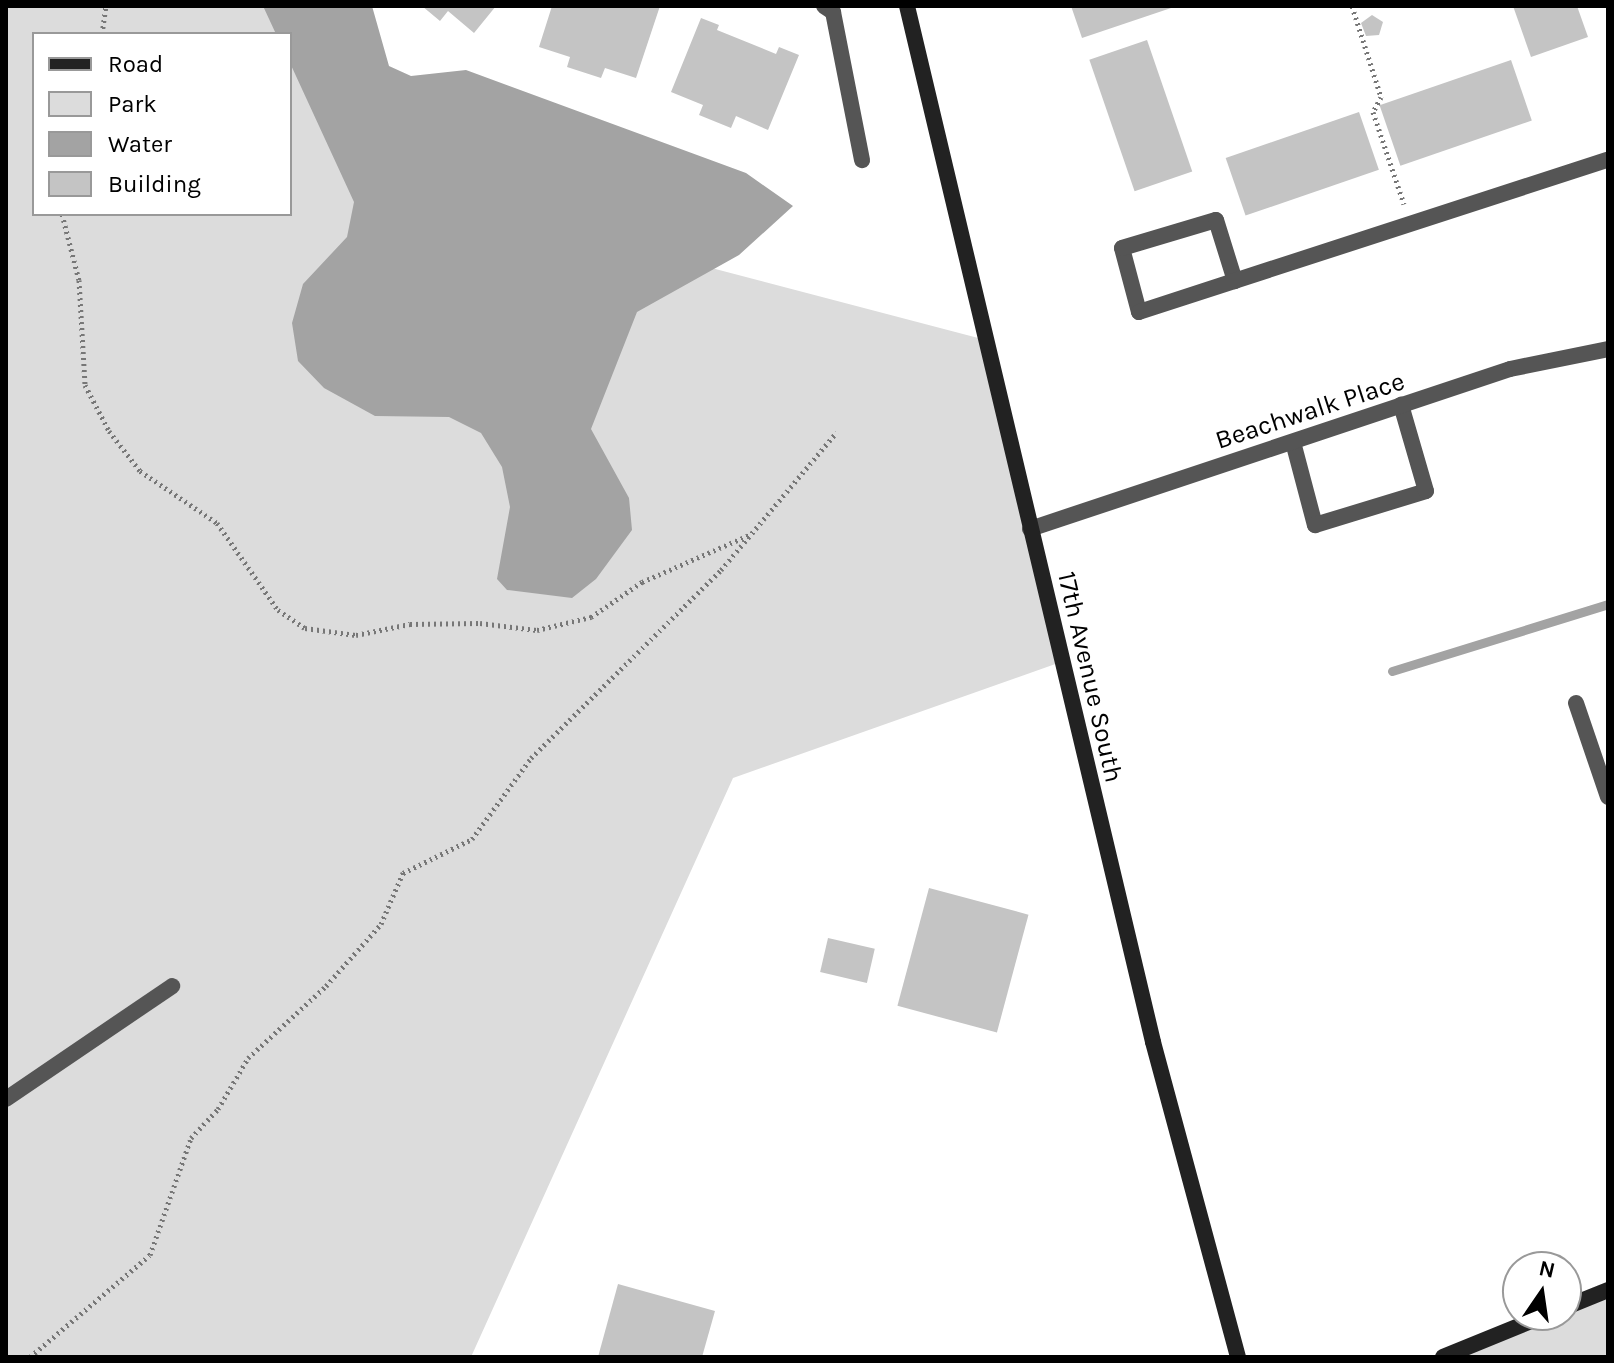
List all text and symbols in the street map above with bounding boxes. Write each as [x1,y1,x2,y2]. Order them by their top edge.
legend [32,32,292,216]
text: Road [108,50,163,78]
text: Park [108,90,157,118]
text: Water [108,130,172,158]
text: Building [108,170,201,198]
street label: Beachwalk Place [1212,366,1408,456]
street label: 17th Avenue South [1051,569,1129,785]
north arrow [1502,1251,1582,1331]
text: N [1536,1255,1558,1284]

